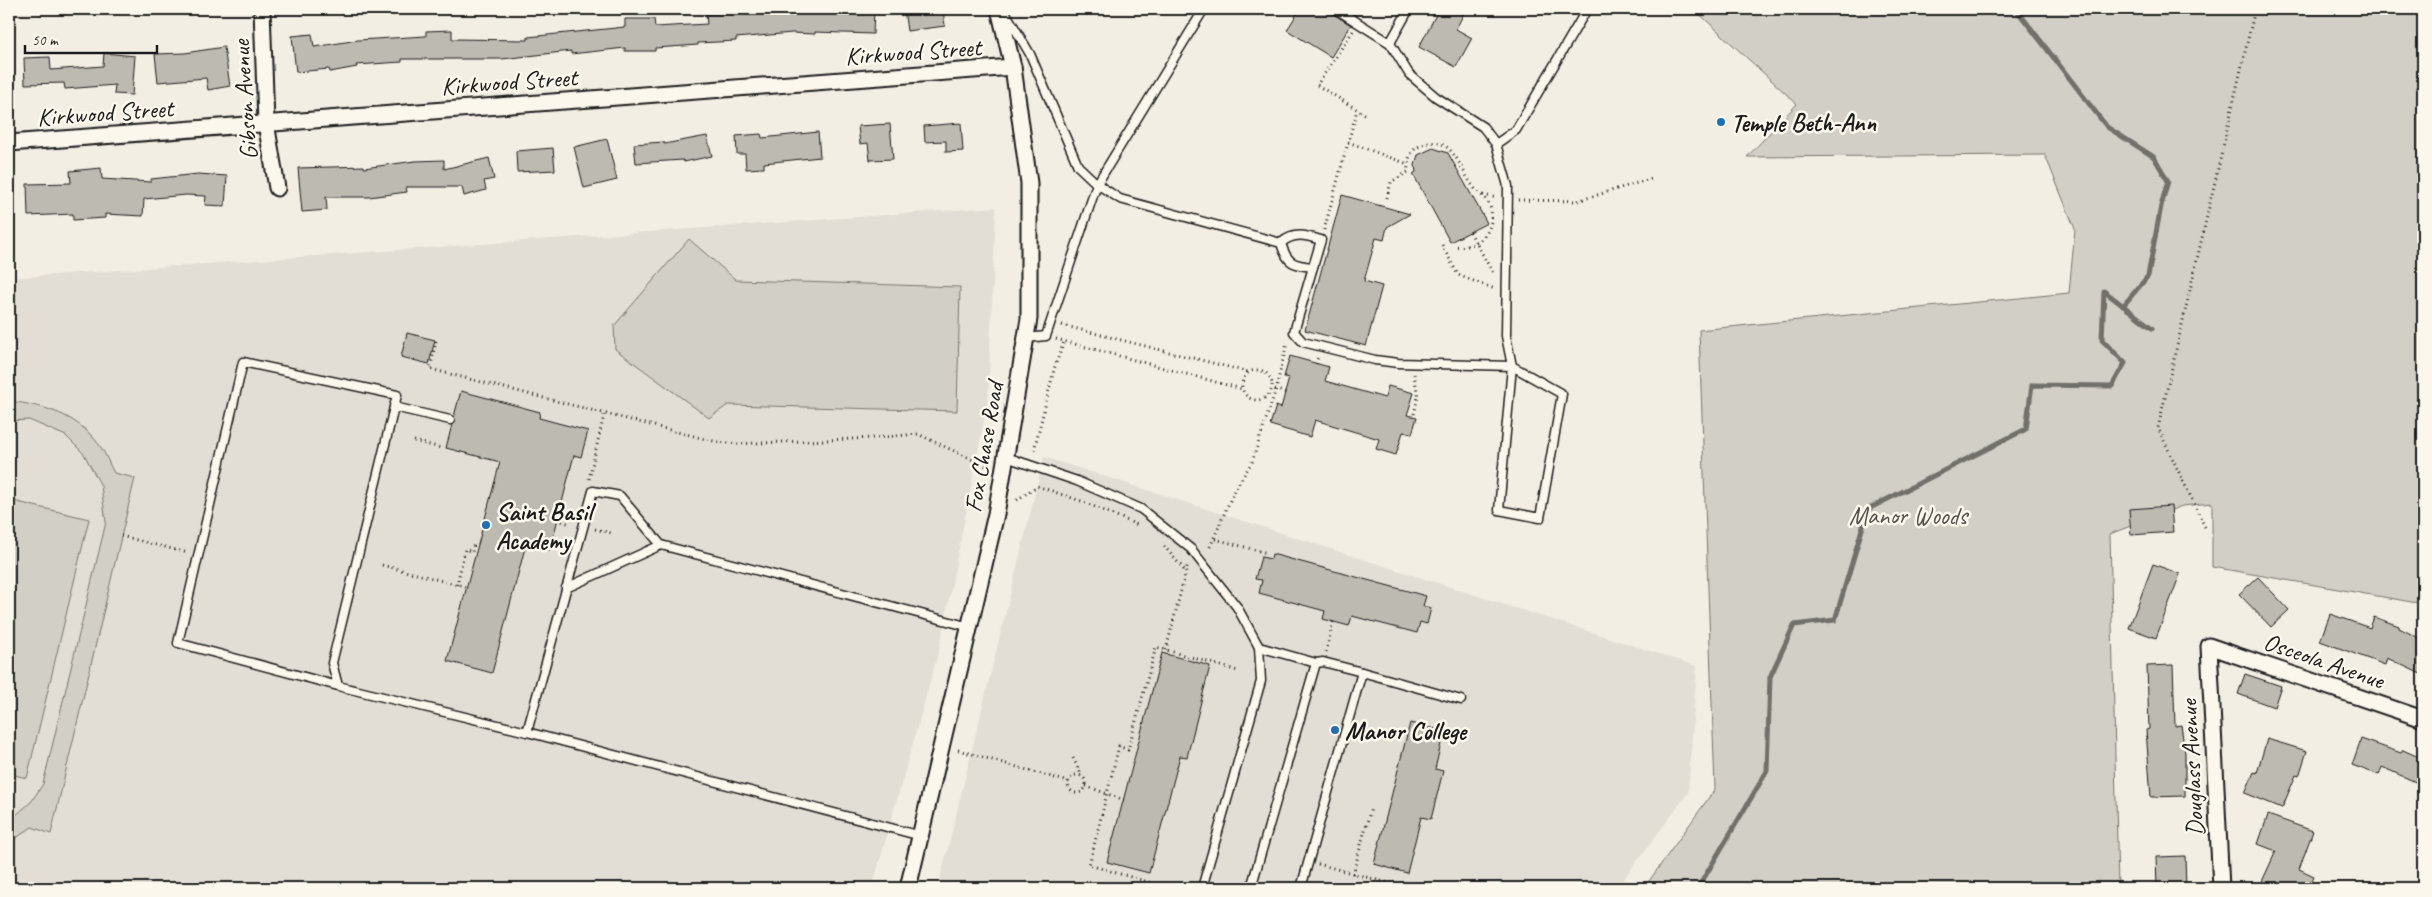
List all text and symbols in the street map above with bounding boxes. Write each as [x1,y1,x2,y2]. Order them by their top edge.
scale bar [25,22,158,54]
text: 50 m [32,31,59,50]
street label: Kirkwood Street [844,31,985,73]
street label: Gibson Avenue [225,37,265,161]
street label: Kirkwood Street [440,61,581,103]
street label: Kirkwood Street [36,92,177,134]
place label: Temple Beth-Ann [1731,107,1877,139]
marker: Temple Beth-Ann [1715,116,1727,128]
street label: Fox Chase Road [957,376,1012,515]
place label: Saint Basil Academy [496,496,596,557]
park label: Manor Woods [1849,500,1969,532]
marker: Saint Basil Academy [480,519,492,531]
street label: Osceola Avenue [2259,625,2390,697]
street label: Douglass Avenue [2172,697,2212,837]
place label: Manor College [1345,715,1468,747]
marker: Manor College [1329,724,1341,736]

